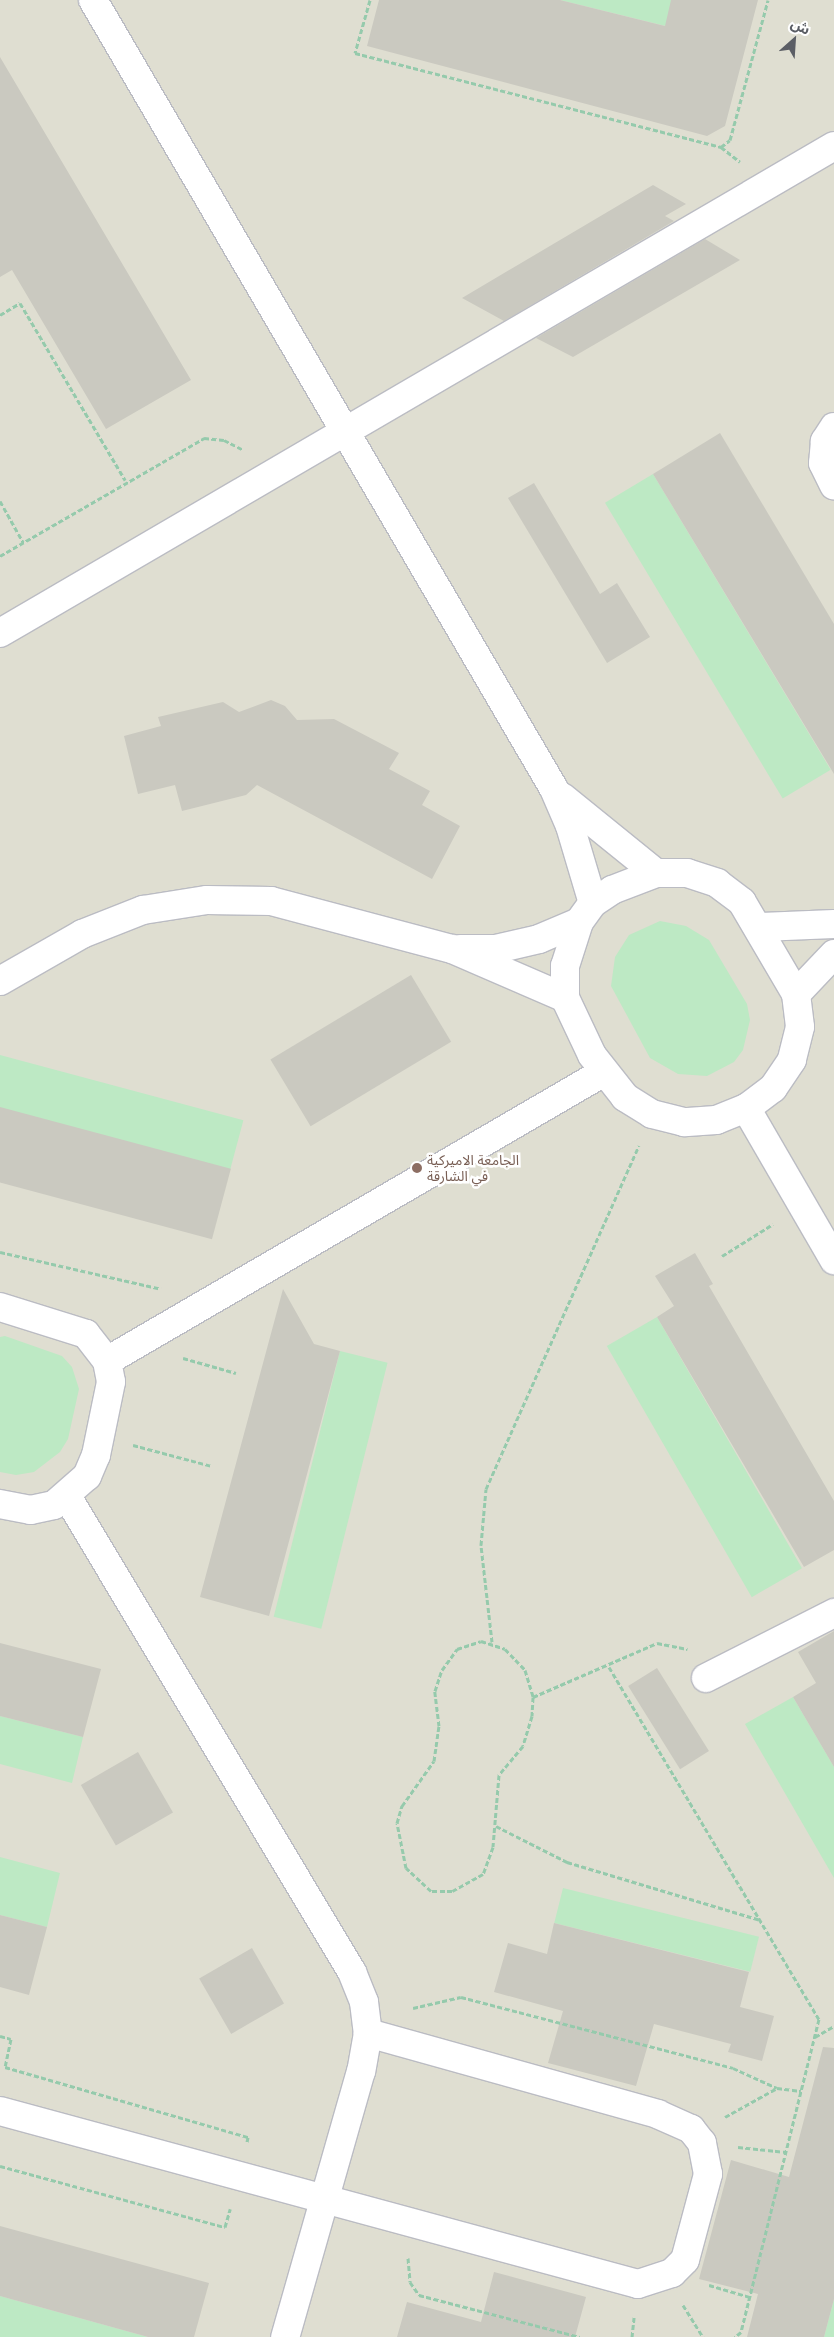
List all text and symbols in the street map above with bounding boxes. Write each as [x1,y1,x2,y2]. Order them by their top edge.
text: ش [788,14,813,39]
north arrow [769,15,819,65]
place label: الجامعة الاميركية في الشارقة [427,1152,519,1184]
marker: الجامعة الاميركية في الشارقة [411,1162,423,1174]

